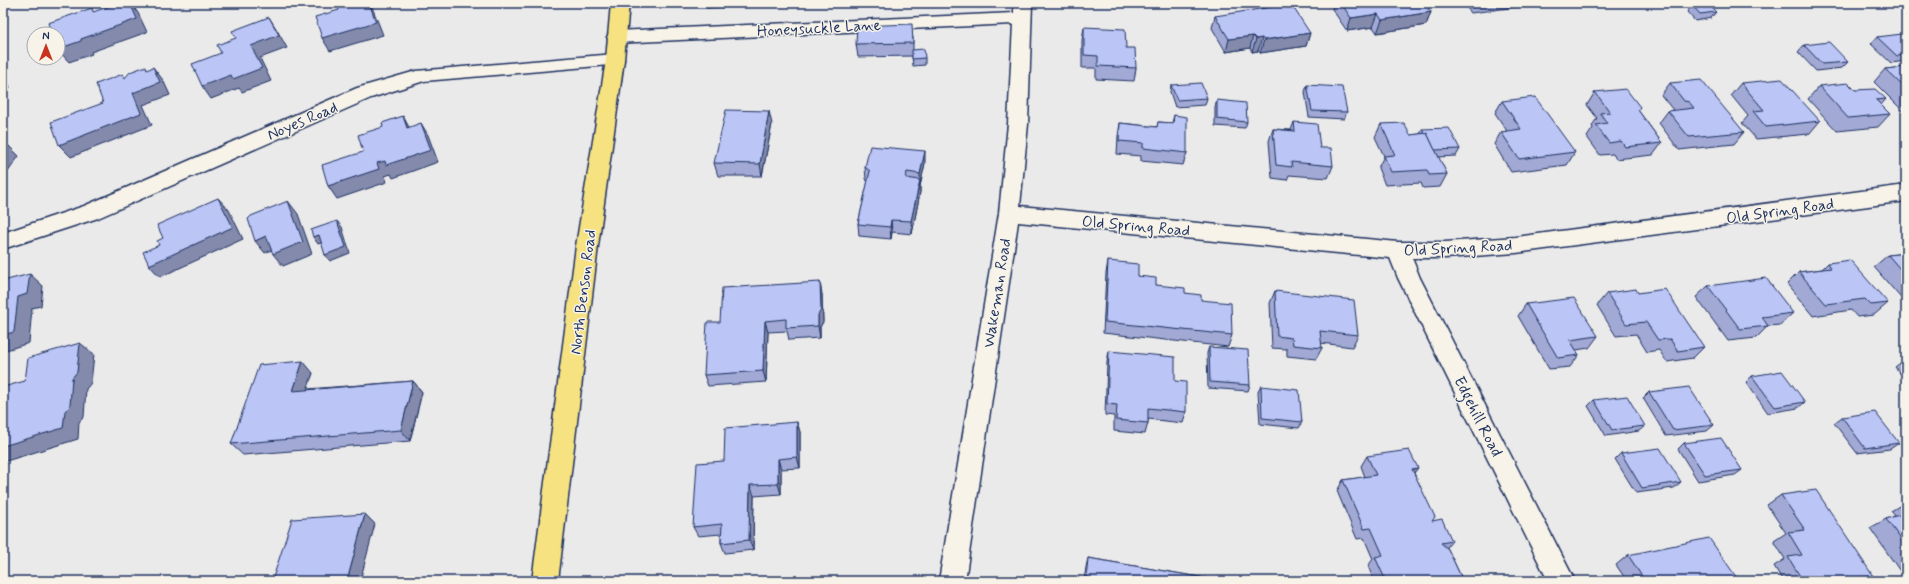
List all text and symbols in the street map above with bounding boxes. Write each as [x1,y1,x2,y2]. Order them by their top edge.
street label: Honeysuckle Lane [756,15,882,42]
north arrow [26,26,66,66]
text: N [42,30,50,44]
street label: Noyes Road [264,97,341,146]
street label: Old Spring Road [1725,194,1835,229]
street label: Old Spring Road [1081,211,1191,242]
street label: North Benson Road [565,229,602,356]
street label: Old Spring Road [1403,235,1513,262]
street label: Wakeman Road [978,237,1016,349]
street label: Edgehill Road [1448,373,1507,461]

